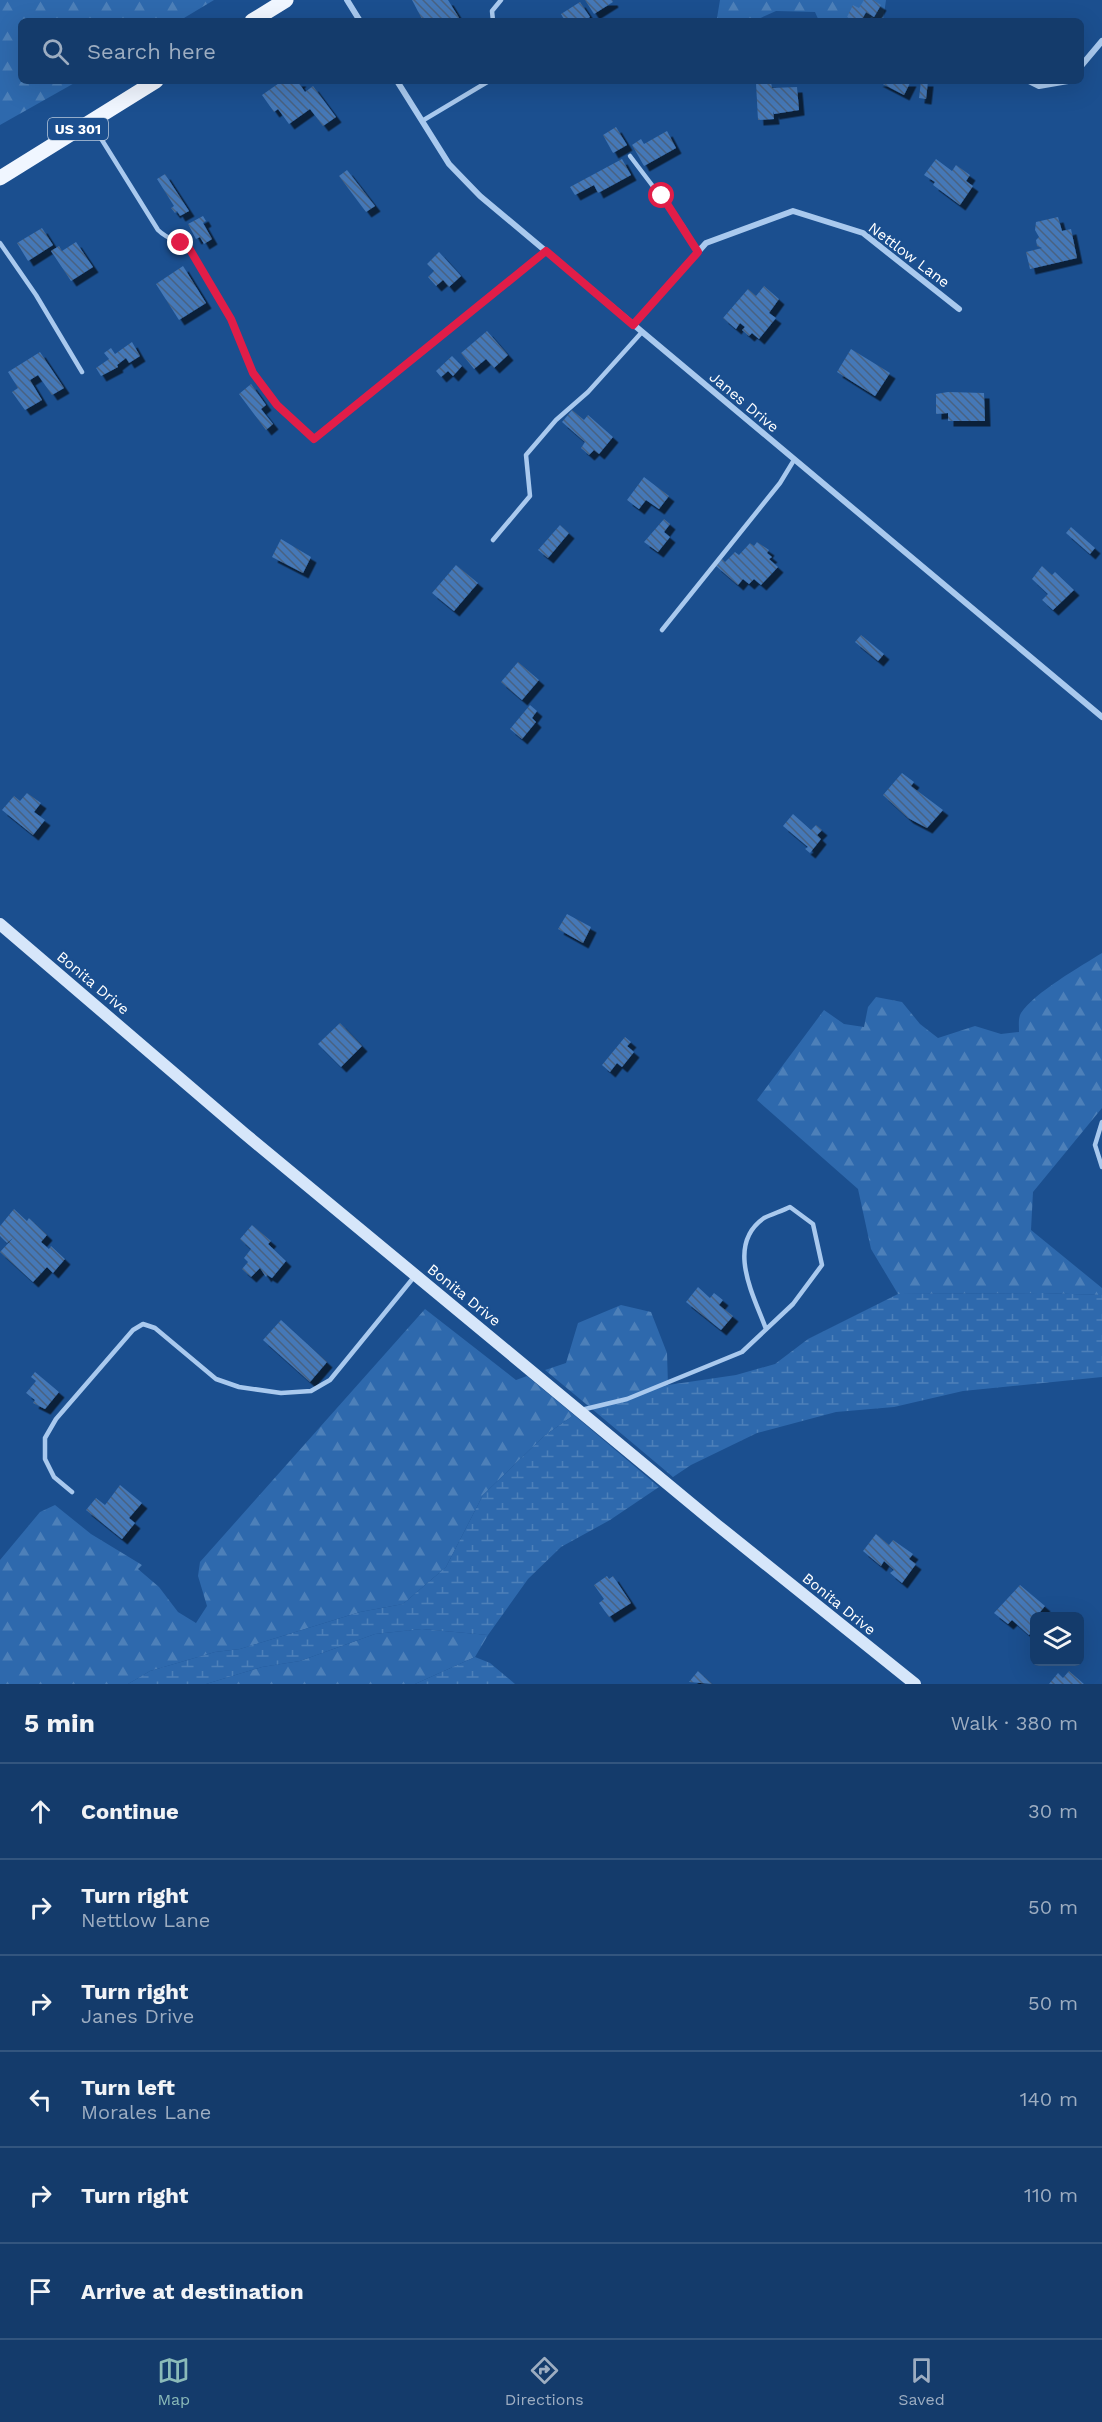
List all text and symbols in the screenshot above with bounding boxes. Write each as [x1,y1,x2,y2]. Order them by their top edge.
search box [18,18,1084,84]
icon: search [39,35,72,68]
text: Search here [87,39,216,64]
road number: US 301 [48,118,108,140]
route start [648,182,674,208]
street label: Nettlow Lane [865,219,953,291]
route end [167,229,193,255]
street label: Janes Drive [706,368,782,436]
street label: Bonita Drive [53,948,133,1018]
street label: Bonita Drive [424,1260,504,1330]
street label: Bonita Drive [799,1569,879,1639]
map controls [1030,1612,1084,1666]
button: layers [1030,1612,1084,1666]
text: 5 min [24,1708,95,1738]
text: Walk · 380 m [951,1711,1078,1735]
icon: ahead [24,1795,57,1828]
text: Continue [81,1799,179,1824]
text: 30 m [1028,1799,1078,1823]
text: Turn right [81,1883,188,1908]
icon: right [24,1891,57,1924]
text: 50 m [1028,1895,1078,1919]
text: Nettlow Lane [81,1908,210,1932]
text: Turn right [81,1979,188,2004]
icon: right [24,1987,57,2020]
text: 50 m [1028,1991,1078,2015]
text: Janes Drive [81,2004,194,2028]
text: Turn left [81,2075,175,2100]
icon: left [24,2083,57,2116]
text: 140 m [1020,2087,1078,2111]
text: Morales Lane [81,2100,211,2124]
icon: right [24,2179,57,2212]
text: Turn right [81,2183,188,2208]
text: 110 m [1024,2183,1078,2207]
icon: arrive [24,2275,57,2308]
text: Arrive at destination [81,2279,304,2304]
tab: Map [157,2354,190,2409]
tab: Directions [505,2354,584,2409]
tab: Saved [898,2354,945,2409]

